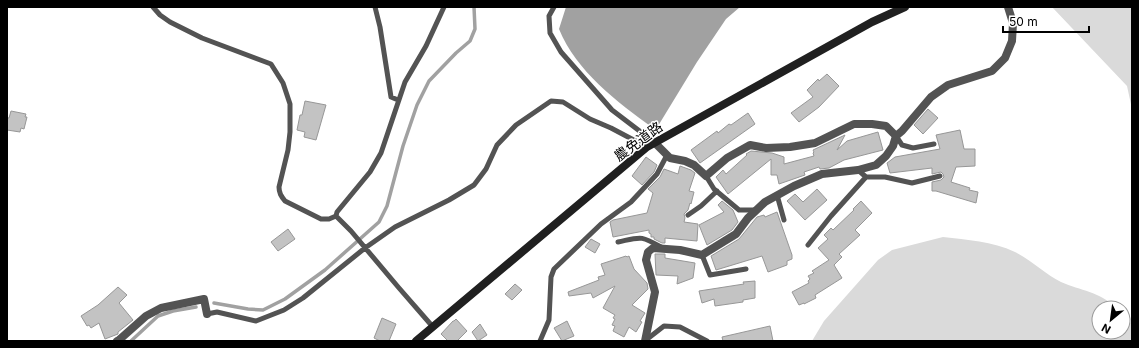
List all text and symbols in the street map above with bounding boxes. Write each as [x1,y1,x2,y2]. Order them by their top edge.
scale bar [1003,8,1089,34]
text: 50 m [1009,14,1038,29]
street label: 農免道路 [610,118,666,164]
north arrow [1091,300,1131,340]
text: N [1099,321,1113,337]

